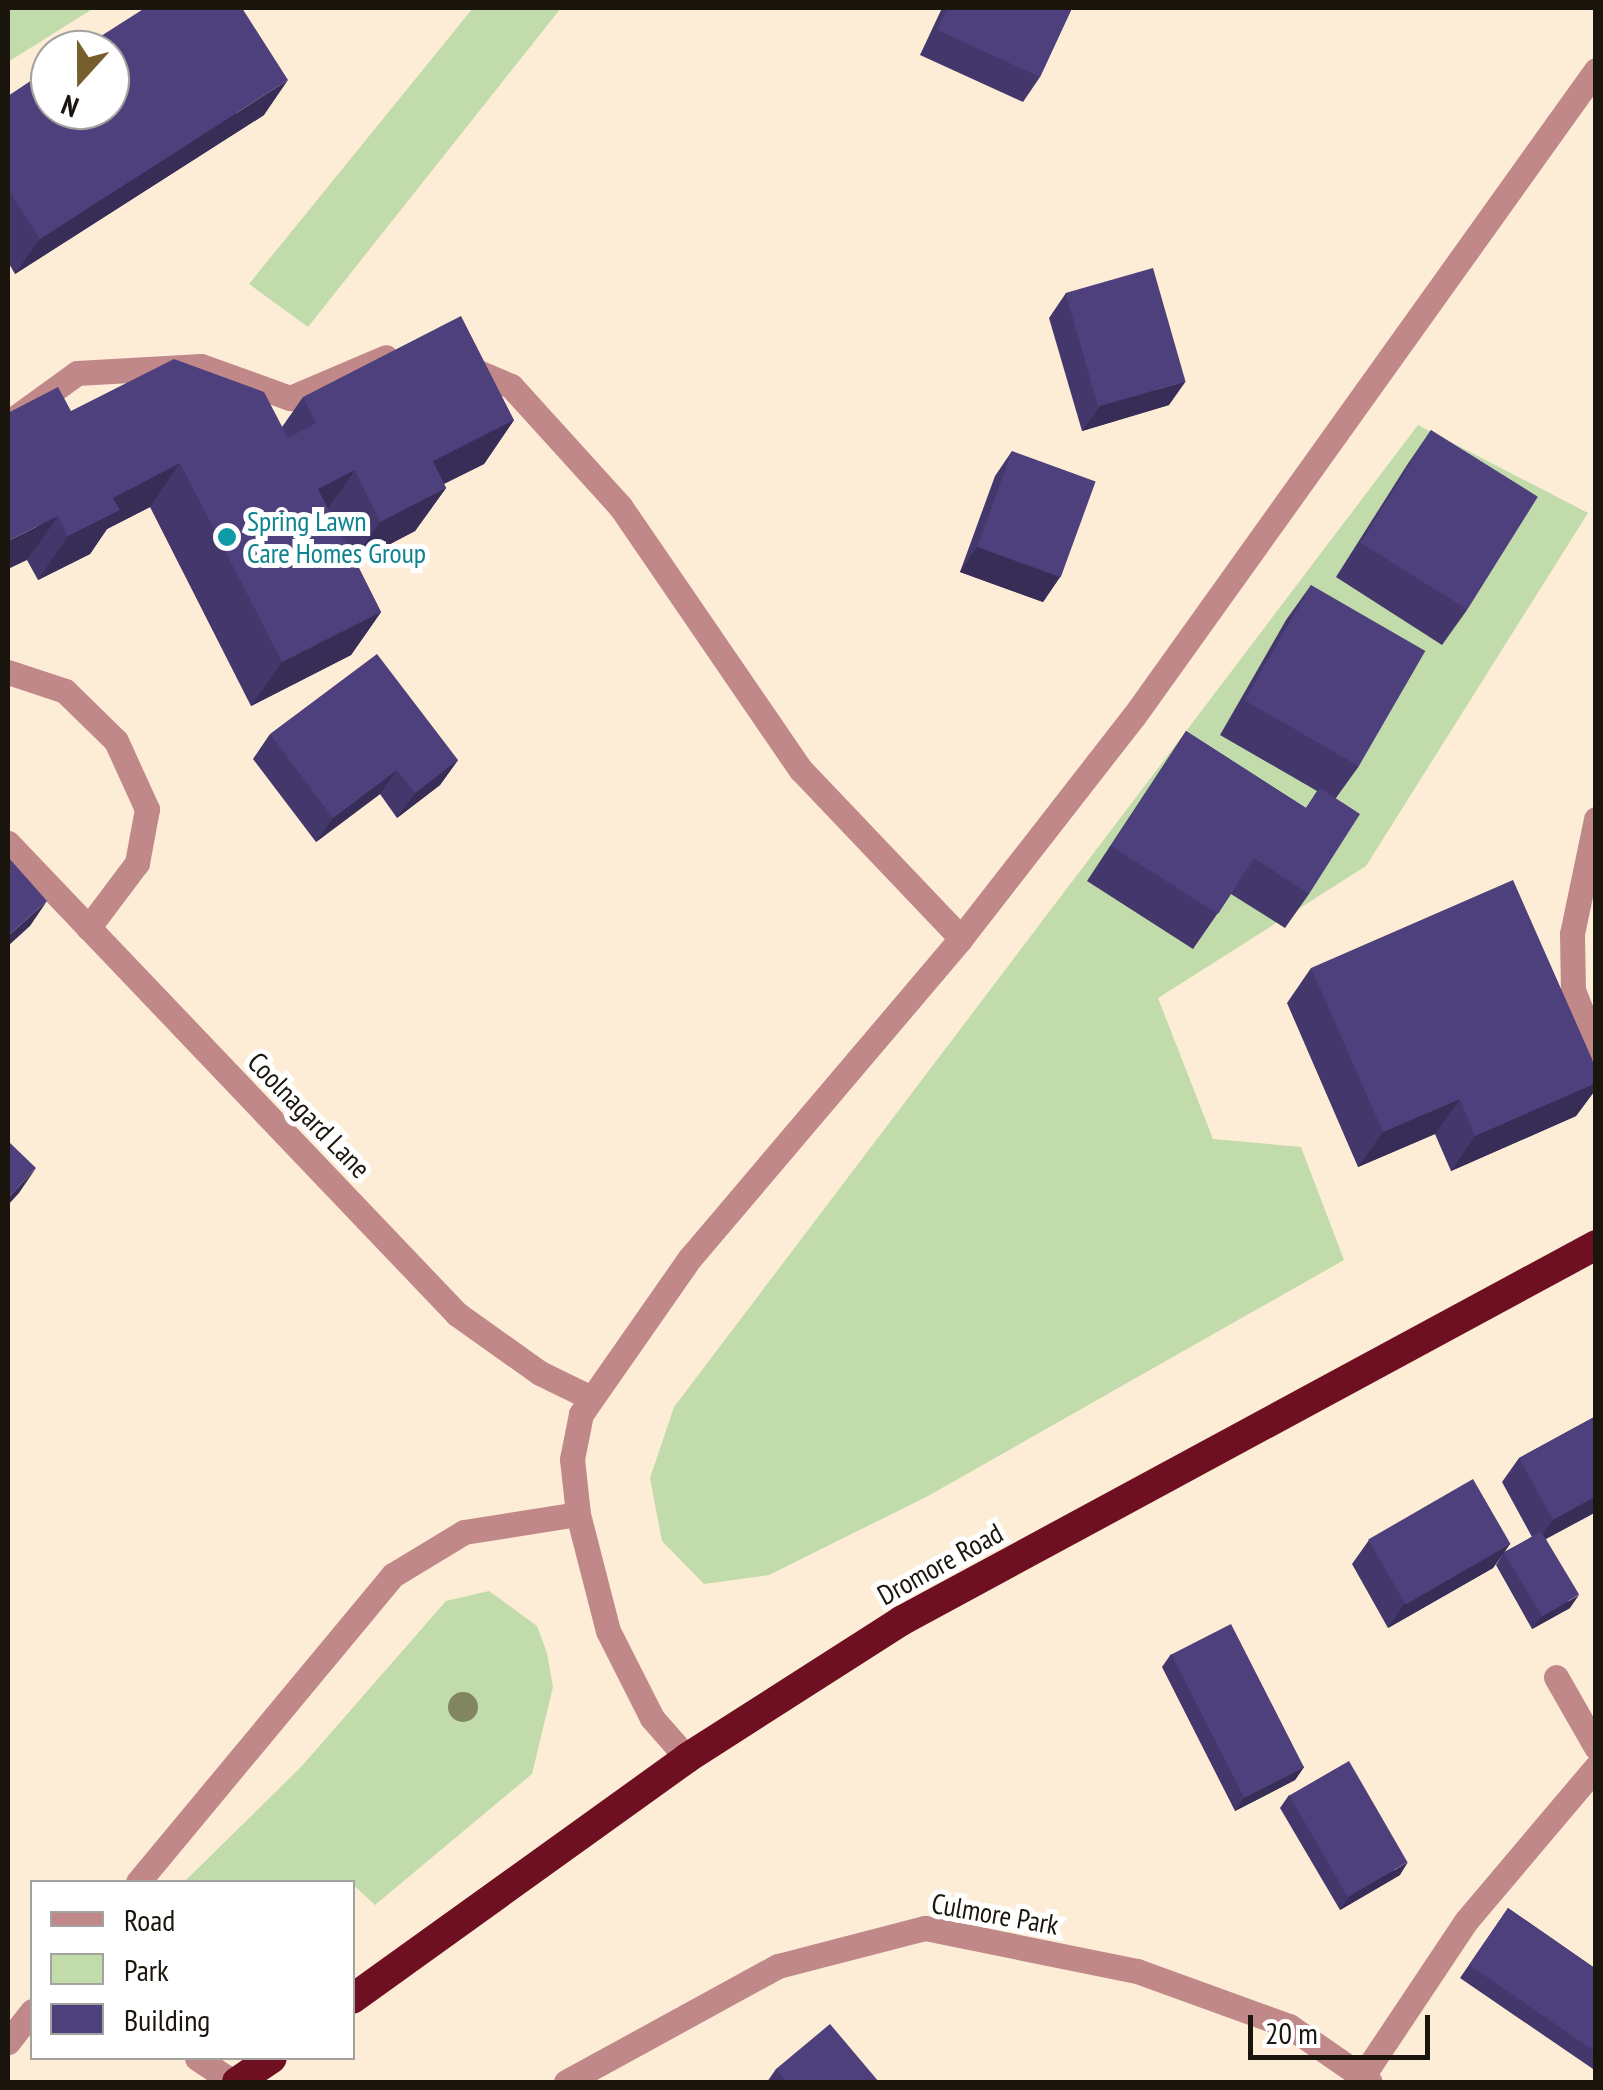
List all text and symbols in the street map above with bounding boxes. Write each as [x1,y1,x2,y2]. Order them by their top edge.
north arrow [30,30,130,130]
text: N [56,87,83,127]
place label: Spring Lawn Care Homes Group [247,504,426,570]
marker: Spring Lawn Care Homes Group [216,526,238,548]
street label: Coolnagard Lane [241,1045,377,1185]
street label: Dromore Road [872,1516,1008,1612]
legend [30,1880,355,2060]
street label: Culmore Park [929,1886,1061,1942]
text: Road [124,1900,175,1939]
text: Park [124,1950,169,1989]
scale bar [1253,1995,1436,2057]
text: Building [124,2000,210,2039]
text: 20 m [1265,2013,1318,2052]

